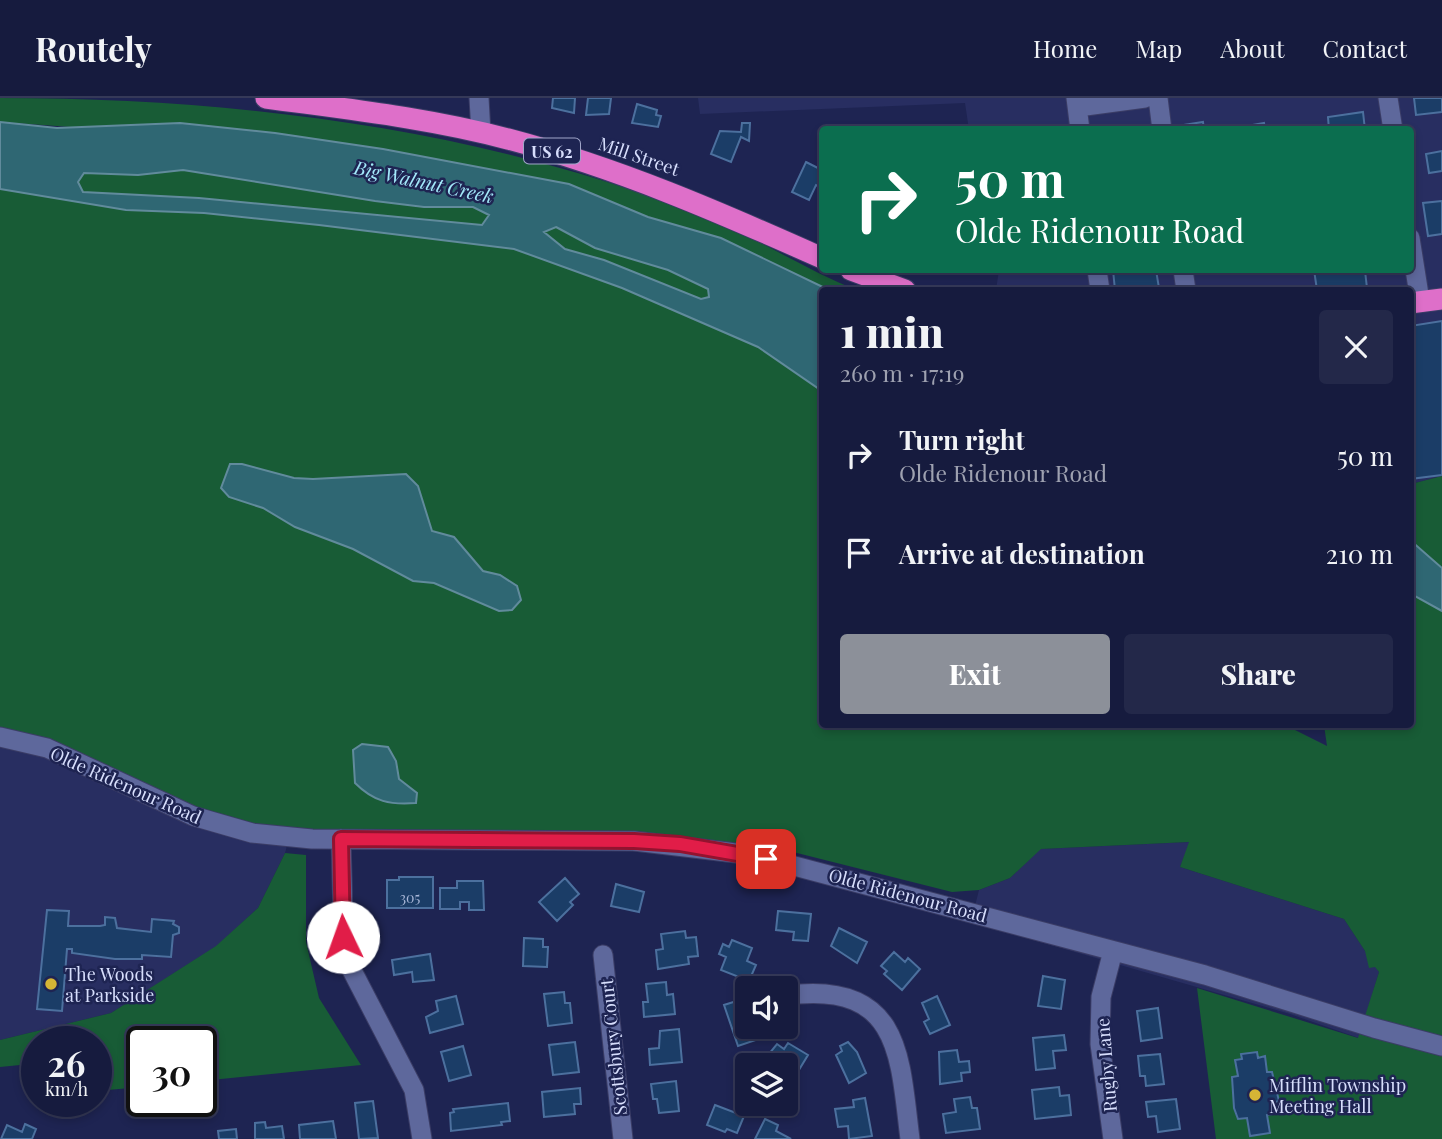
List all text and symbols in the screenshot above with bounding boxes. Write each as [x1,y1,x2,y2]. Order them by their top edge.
text: Routely [35,26,152,70]
text: Home [1033,32,1097,64]
text: Map [1135,32,1182,64]
text: About [1220,32,1284,64]
text: Contact [1322,32,1407,64]
street label: Mill Street [595,131,683,181]
road number: US 62 [524,138,580,164]
text: 50 m [955,145,1065,210]
water label: Big Walnut Creek [351,153,496,209]
icon: right [840,154,931,245]
text: Olde Ridenour Road [955,208,1244,251]
text: 1 min [840,303,944,359]
button: close [1319,310,1393,384]
text: 260 m · 17:19 [840,357,965,388]
text: Turn right [899,422,1025,457]
icon: right [840,436,878,474]
text: 50 m [1337,438,1393,473]
text: Olde Ridenour Road [899,457,1107,488]
icon: arrive [840,534,878,572]
text: Arrive at destination [899,536,1145,571]
text: 210 m [1326,536,1393,571]
button: Exit [840,634,1110,714]
button: Share [1124,634,1393,714]
street label: Olde Ridenour Road [47,741,206,829]
pin [736,829,796,889]
icon: arrive [747,840,785,878]
street label: Olde Ridenour Road [826,862,990,928]
house number: 305 [400,888,420,907]
position arrow [306,900,380,974]
place label: The Woods at Parkside [65,962,154,1007]
marker: The Woods at Parkside [43,976,59,992]
map controls [735,976,798,1116]
button: sound [735,976,798,1039]
street label: Scottsbury Court [594,977,632,1116]
street label: Rugby Lane [1090,1017,1122,1113]
speed limit sign: 30 [126,1026,217,1117]
text: 26 [48,1039,85,1086]
button: layers [735,1053,798,1116]
place label: Mifflin Township Meeting Hall [1269,1073,1406,1118]
text: km/h [45,1077,88,1101]
marker: Mifflin Township Meeting Hall [1247,1087,1263,1103]

